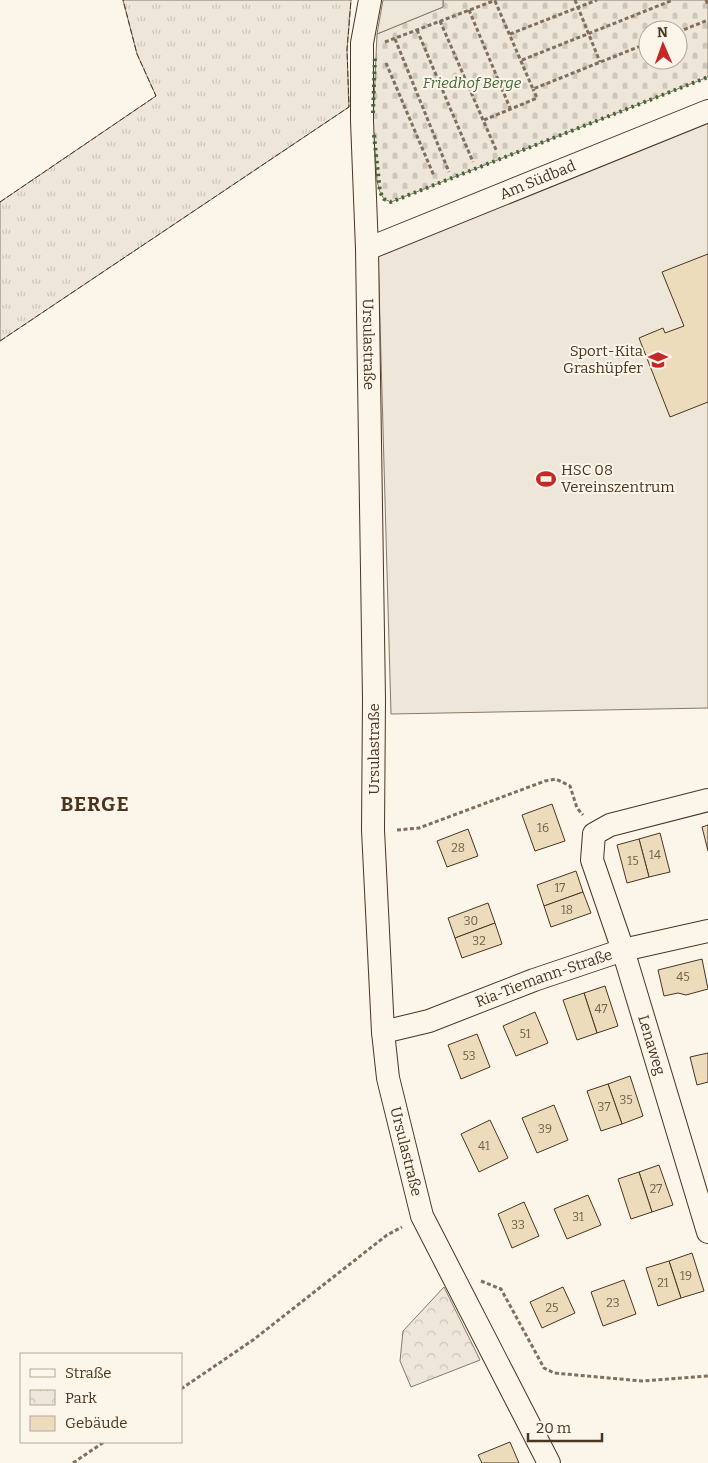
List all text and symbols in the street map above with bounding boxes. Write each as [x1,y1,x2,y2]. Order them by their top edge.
north arrow [638,20,688,70]
text: N [657,24,668,41]
park label: Friedhof Berge [423,74,522,92]
street label: Am Südbad [497,157,578,203]
street label: Ursulastraße [359,298,378,390]
place label: Sport-Kita Grashüpfer [563,342,643,377]
school or university icon: Sport-Kita Grashüpfer [647,349,669,371]
place label: HSC 08 Vereinszentrum [561,461,675,496]
sports icon: HSC 08 Vereinszentrum [535,468,557,490]
street label: Ursulastraße [365,703,383,795]
district label: BERGE [60,792,130,816]
house number: 16 [537,821,549,835]
house number: 28 [451,841,465,855]
house number: 14 [649,848,661,862]
house number: 15 [627,854,639,868]
house number: 17 [555,881,565,895]
house number: 18 [561,903,573,917]
house number: 30 [464,914,478,928]
house number: 32 [472,934,486,948]
street label: Ria-Tiemann-Straße [473,945,615,1011]
house number: 45 [676,970,690,984]
house number: 47 [595,1002,607,1016]
street label: Lenaweg [634,1013,669,1077]
house number: 51 [519,1027,531,1041]
house number: 53 [463,1049,476,1063]
house number: 35 [619,1093,633,1107]
house number: 37 [598,1100,610,1114]
street label: Ursulastraße [386,1105,426,1198]
house number: 39 [538,1122,552,1136]
house number: 41 [478,1139,490,1153]
house number: 27 [650,1182,662,1196]
house number: 31 [572,1210,584,1224]
house number: 33 [511,1218,525,1232]
house number: 19 [680,1269,692,1283]
house number: 21 [657,1276,669,1290]
house number: 23 [606,1296,620,1310]
house number: 25 [546,1301,558,1315]
legend [20,1353,182,1443]
text: Straße [65,1364,111,1382]
text: Park [65,1389,97,1407]
scale bar [528,1410,602,1442]
text: Gebäude [65,1414,128,1432]
text: 20 m [536,1419,572,1437]

